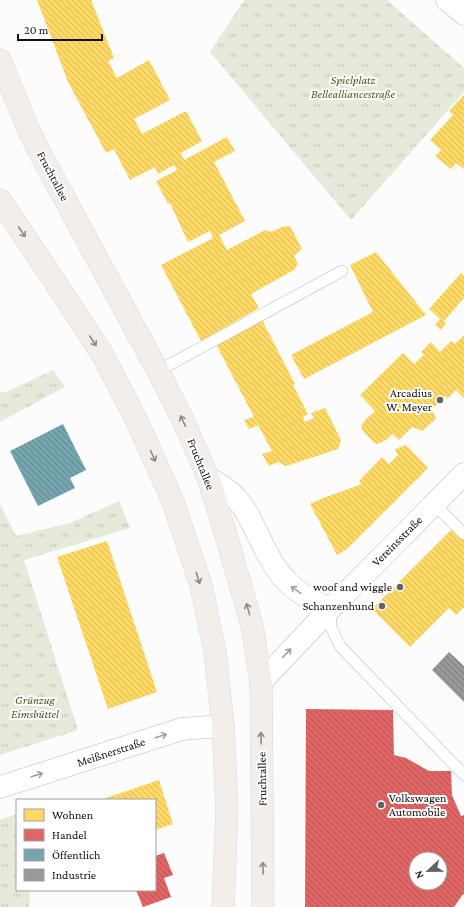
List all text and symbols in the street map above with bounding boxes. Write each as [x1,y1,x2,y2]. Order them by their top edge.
scale bar [18,16,102,42]
text: 20 m [24,23,49,37]
park label: Spielplatz Bellealliancestraße [311,73,395,101]
street label: Fruchtallee [34,149,72,203]
one-way arrow [18,227,26,238]
one-way arrow [90,335,98,347]
place label: Arcadius W. Meyer [386,386,433,414]
marker: Arcadius W. Meyer [435,395,445,405]
one-way arrow [179,415,186,427]
street label: Fruchtallee [184,436,218,492]
one-way arrow [150,450,157,462]
street label: Vereinsstraße [369,513,425,569]
one-way arrow [195,572,203,584]
place label: woof and wiggle [313,580,392,594]
marker: woof and wiggle [395,582,405,592]
one-way arrow [291,586,302,594]
place label: Schanzenhund [303,599,375,613]
marker: Schanzenhund [377,601,387,611]
one-way arrow [244,603,251,616]
one-way arrow [283,648,292,658]
park label: Grünzug Eimsbüttel [11,693,60,721]
one-way arrow [154,732,167,739]
one-way arrow [257,732,265,745]
street label: Meißnerstraße [75,734,147,770]
street label: Fruchtallee [255,752,269,806]
one-way arrow [30,771,43,778]
place label: Volkswagen Automobile [389,791,447,819]
legend [16,799,156,891]
marker: Volkswagen Automobile [376,800,386,810]
text: Wohnen [52,808,94,822]
text: Handel [52,828,87,842]
text: Öffentlich [52,848,101,862]
north arrow [408,851,448,891]
one-way arrow [259,862,267,875]
text: Industrie [52,868,96,882]
text: N [412,869,426,880]

